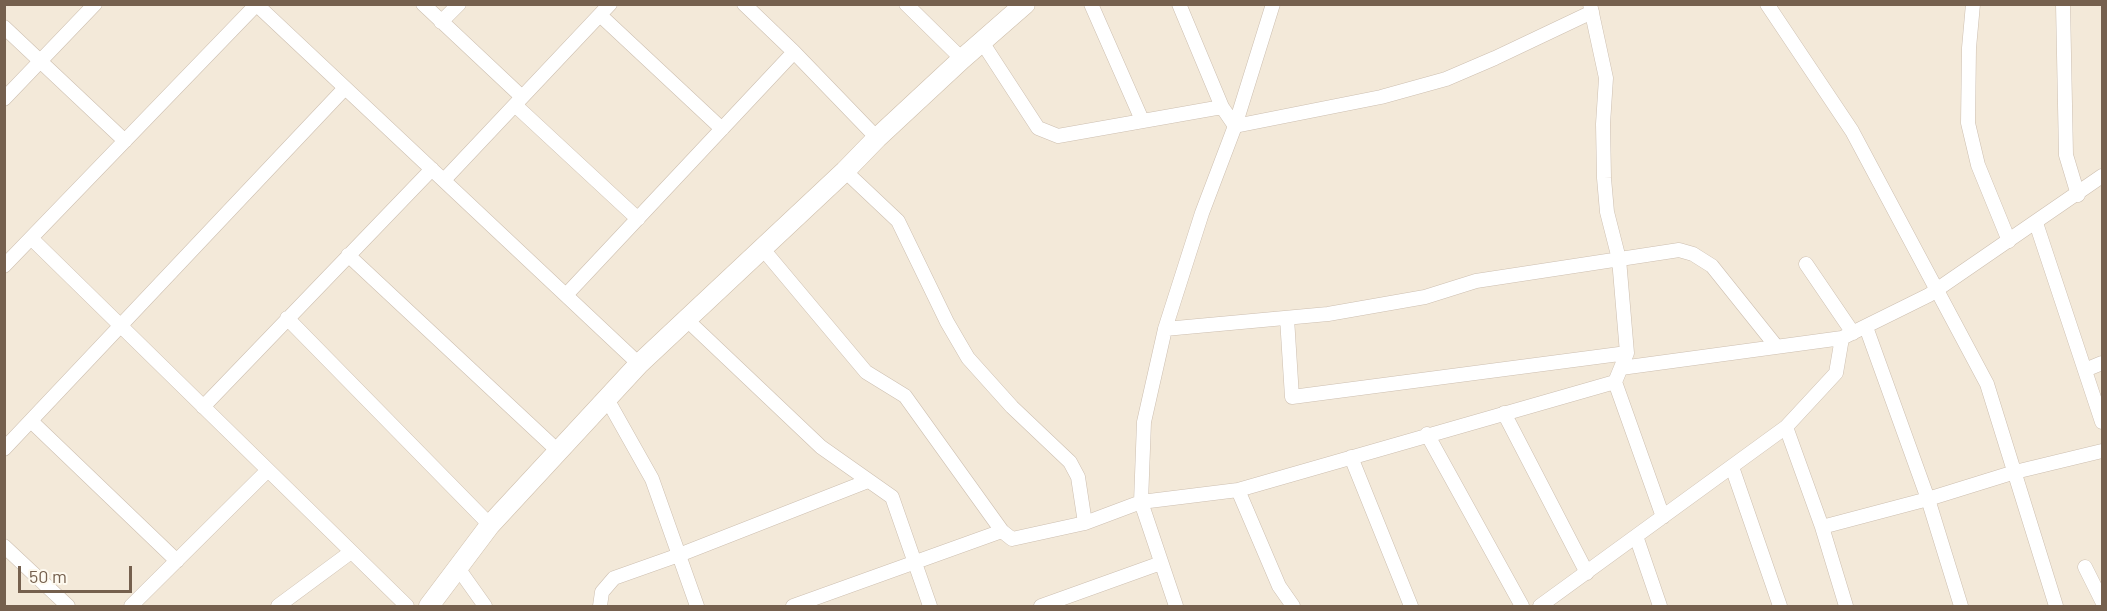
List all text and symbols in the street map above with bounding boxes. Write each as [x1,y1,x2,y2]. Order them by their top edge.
scale bar [21,554,135,592]
text: 50 m [29,565,67,587]

